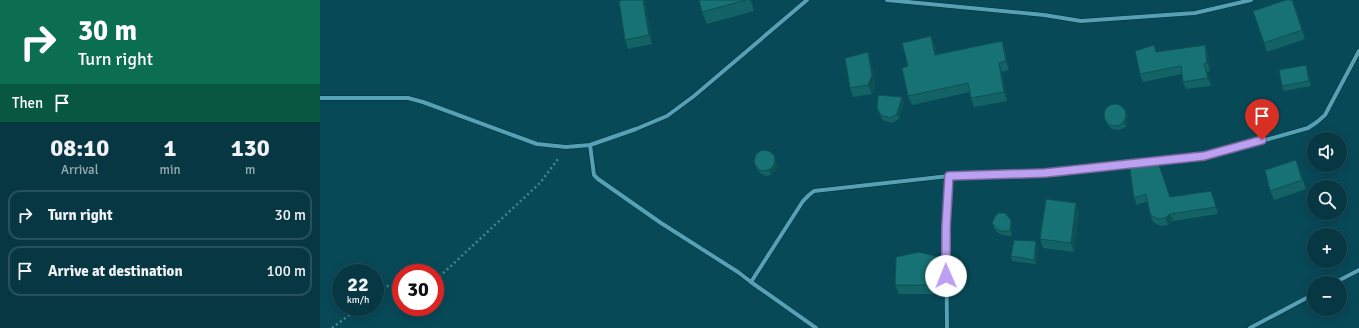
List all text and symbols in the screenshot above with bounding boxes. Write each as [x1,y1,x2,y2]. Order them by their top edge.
text: 30 m [78,14,137,48]
icon: right [12,16,64,68]
text: Turn right [78,48,153,70]
icon: arrive [51,92,73,114]
text: Then [12,94,43,112]
pin [1245,99,1279,140]
icon: arrive [1251,105,1273,127]
map controls [1307,132,1347,316]
button: sound [1307,132,1347,172]
text: 08:10 [50,133,109,163]
text: 1 [164,133,176,163]
text: 130 [231,133,270,163]
text: Arrival [61,162,98,178]
text: min [160,162,181,178]
text: m [245,162,255,178]
button: search [1307,180,1347,220]
icon: right [14,204,36,226]
text: Turn right [48,206,113,224]
text: 30 m [275,206,306,224]
button: + [1307,228,1347,268]
position arrow [925,255,967,297]
icon: arrive [14,260,36,282]
text: Arrive at destination [48,262,183,280]
text: 100 m [266,262,306,280]
speed limit sign: 30 [392,264,444,316]
text: 22 [347,272,369,297]
button: − [1307,276,1347,316]
text: km/h [347,294,369,306]

